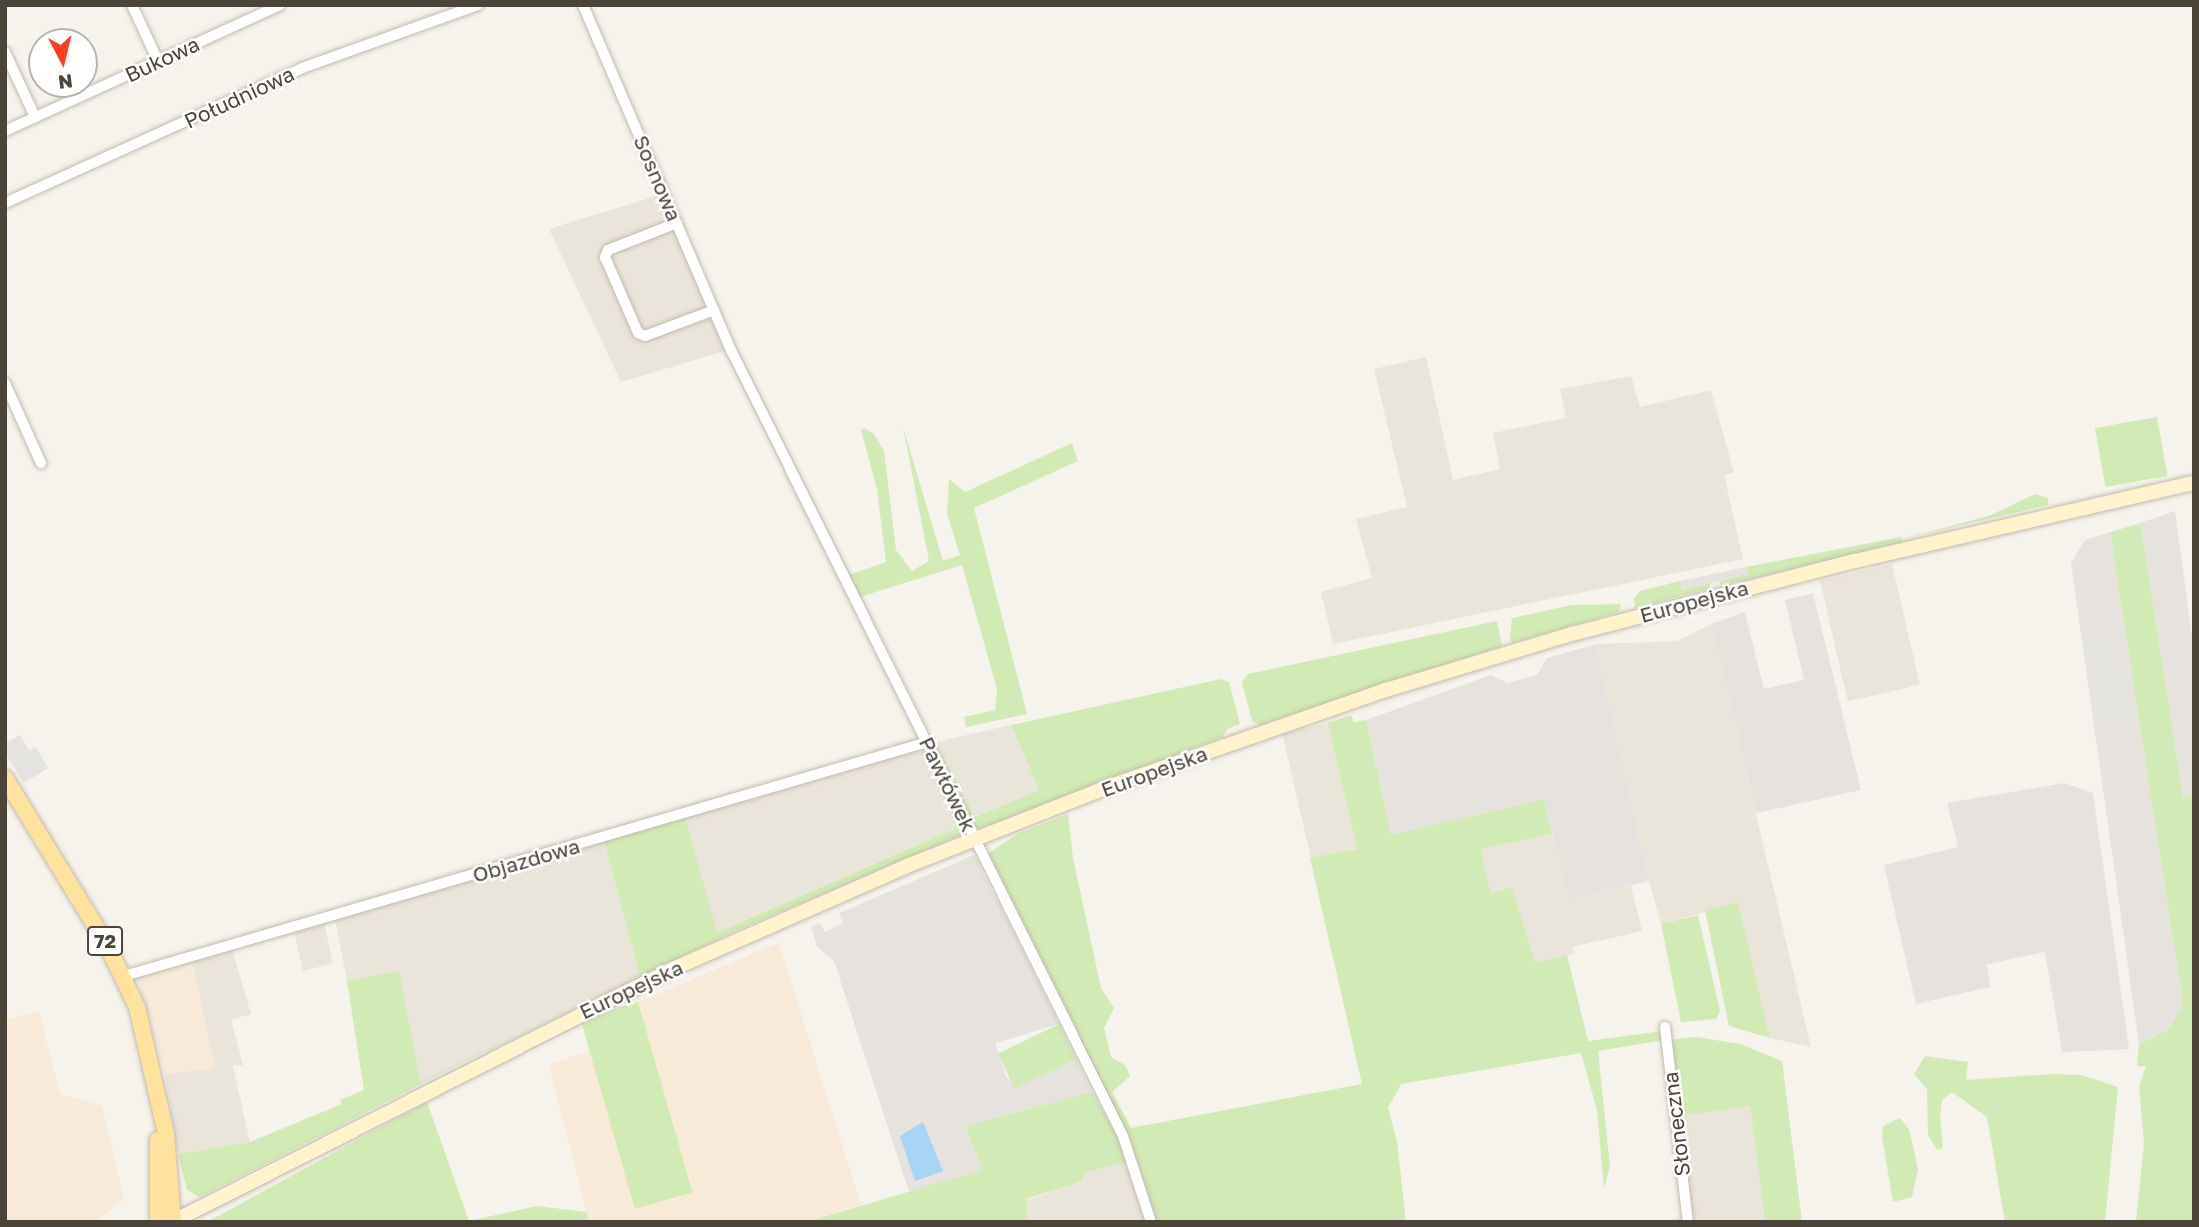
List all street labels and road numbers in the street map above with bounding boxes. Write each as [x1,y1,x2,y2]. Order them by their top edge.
street label: Bukowa [121,31,203,87]
street label: Południowa [180,61,298,133]
street label: Sosnowa [629,131,687,225]
street label: Europejska [1637,574,1751,628]
street label: Pawłówek [914,732,982,836]
street label: Europejska [1097,740,1211,802]
street label: Objazdowa [469,833,583,887]
road number: 72 [86,925,124,956]
street label: Europejska [575,954,687,1024]
street label: Słoneczna [1657,1070,1695,1178]

